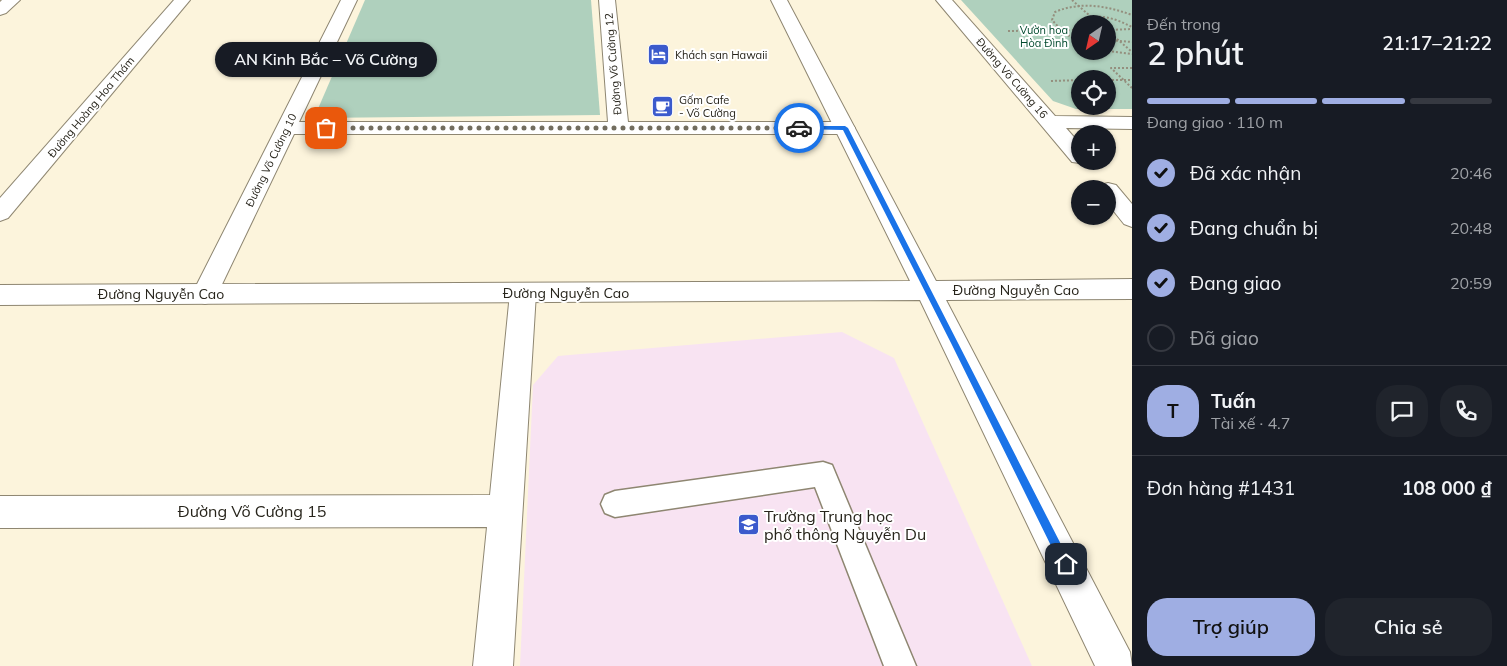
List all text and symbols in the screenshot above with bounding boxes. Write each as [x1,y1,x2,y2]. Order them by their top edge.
street label: Đường Võ Cường 12 [602,12,624,115]
text: Đến trong [1147,14,1221,34]
north arrow [1071,15,1116,60]
map controls [1071,15,1116,225]
park label: Vườn hoa Hòa Đình [1020,23,1068,50]
text: 21:17–21:22 [1382,31,1492,55]
text: 2 phút [1147,33,1244,73]
street label: Đường Võ Cường 16 [973,35,1051,121]
callout: AN Kinh Bắc – Võ Cường [215,43,437,78]
hotel icon: Khách sạn Hawaii [647,43,671,67]
place label: Khách sạn Hawaii [675,48,767,62]
text: AN Kinh Bắc – Võ Cường [234,49,418,69]
street label: Đường Hoàng Hoa Thám [45,54,137,160]
button: locate [1071,70,1116,115]
place label: Gốm Cafe - Võ Cường [679,93,736,120]
cafe icon: Gốm Cafe - Võ Cường [651,94,675,118]
courier [774,103,824,153]
pin [305,107,347,149]
street label: Đường Võ Cường 10 [242,111,300,209]
text: Đang giao · 110 m [1147,112,1283,132]
icon: bag [312,114,340,142]
icon: car [785,114,813,142]
button: + [1071,125,1116,170]
icon: check [1147,159,1175,187]
text: Đã xác nhận [1190,161,1301,185]
text: 20:46 [1450,163,1492,183]
button: − [1071,180,1116,225]
icon: check [1147,214,1175,242]
text: Đang chuẩn bị [1190,216,1318,240]
text: 20:48 [1450,218,1492,238]
icon: check [1147,269,1175,297]
text: Đang giao [1190,271,1281,295]
text: 20:59 [1450,273,1492,293]
street label: Đường Nguyễn Cao [953,281,1079,299]
street label: Đường Nguyễn Cao [503,284,629,302]
street label: Đường Nguyễn Cao [98,285,224,303]
text: Đã giao [1190,326,1259,350]
button: chat [1376,385,1428,437]
button: phone [1440,385,1492,437]
text: Tuấn [1211,389,1256,413]
text: T [1167,399,1179,423]
text: Tài xế · 4.7 [1211,413,1290,433]
text: Đơn hàng #1431 [1147,476,1295,500]
text: 108 000 ₫ [1402,476,1492,500]
street label: Đường Võ Cường 15 [178,501,326,521]
place label: Trường Trung học phổ thông Nguyễn Du [764,506,926,544]
school or university icon: Trường Trung học phổ thông Nguyễn Du [736,513,760,537]
pin [1045,543,1087,585]
icon: home [1052,550,1080,578]
button: Trợ giúp [1147,598,1315,656]
button: Chia sẻ [1325,598,1492,656]

